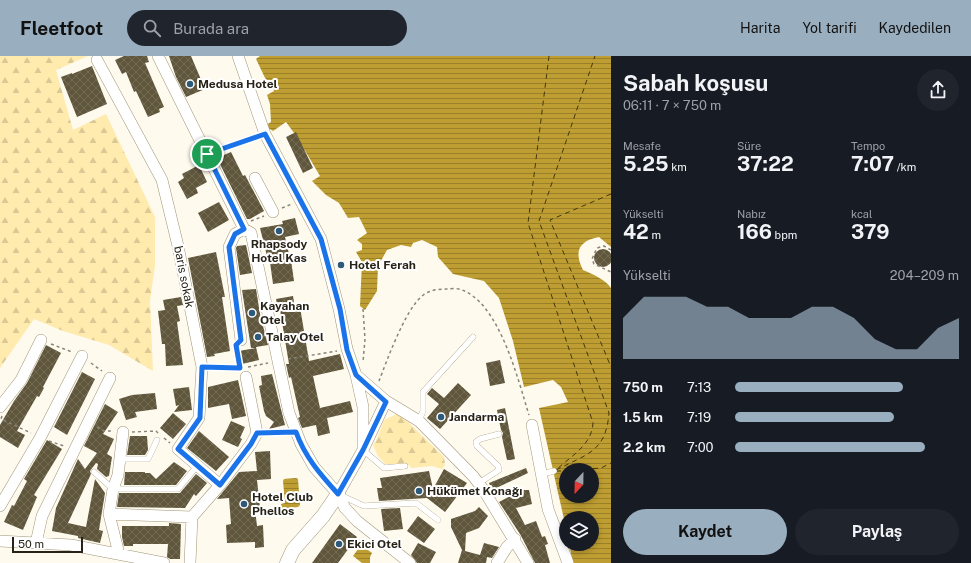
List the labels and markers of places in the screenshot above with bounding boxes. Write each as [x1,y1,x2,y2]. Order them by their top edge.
place label: Medusa Hotel [198,77,278,91]
marker: Medusa Hotel [185,79,195,89]
pin [190,137,224,171]
marker: Rhapsody Hotel Kas [274,226,284,236]
place label: Rhapsody Hotel Kas [251,237,308,265]
place label: Hotel Ferah [349,258,416,272]
marker: Hotel Ferah [336,260,346,270]
place label: Kayahan Otel [260,299,309,327]
marker: Kayahan Otel [247,308,257,318]
place label: Talay Otel [266,330,324,344]
marker: Talay Otel [253,332,263,342]
place label: Jandarma [449,410,504,424]
marker: Jandarma [436,412,446,422]
place label: Hükümet Konağı [427,484,522,498]
marker: Hükümet Konağı [414,486,424,496]
place label: Hotel Club Phellos [252,490,313,518]
marker: Hotel Club Phellos [239,499,249,509]
place label: Ekici Otel [347,537,402,551]
marker: Ekici Otel [334,539,344,549]

